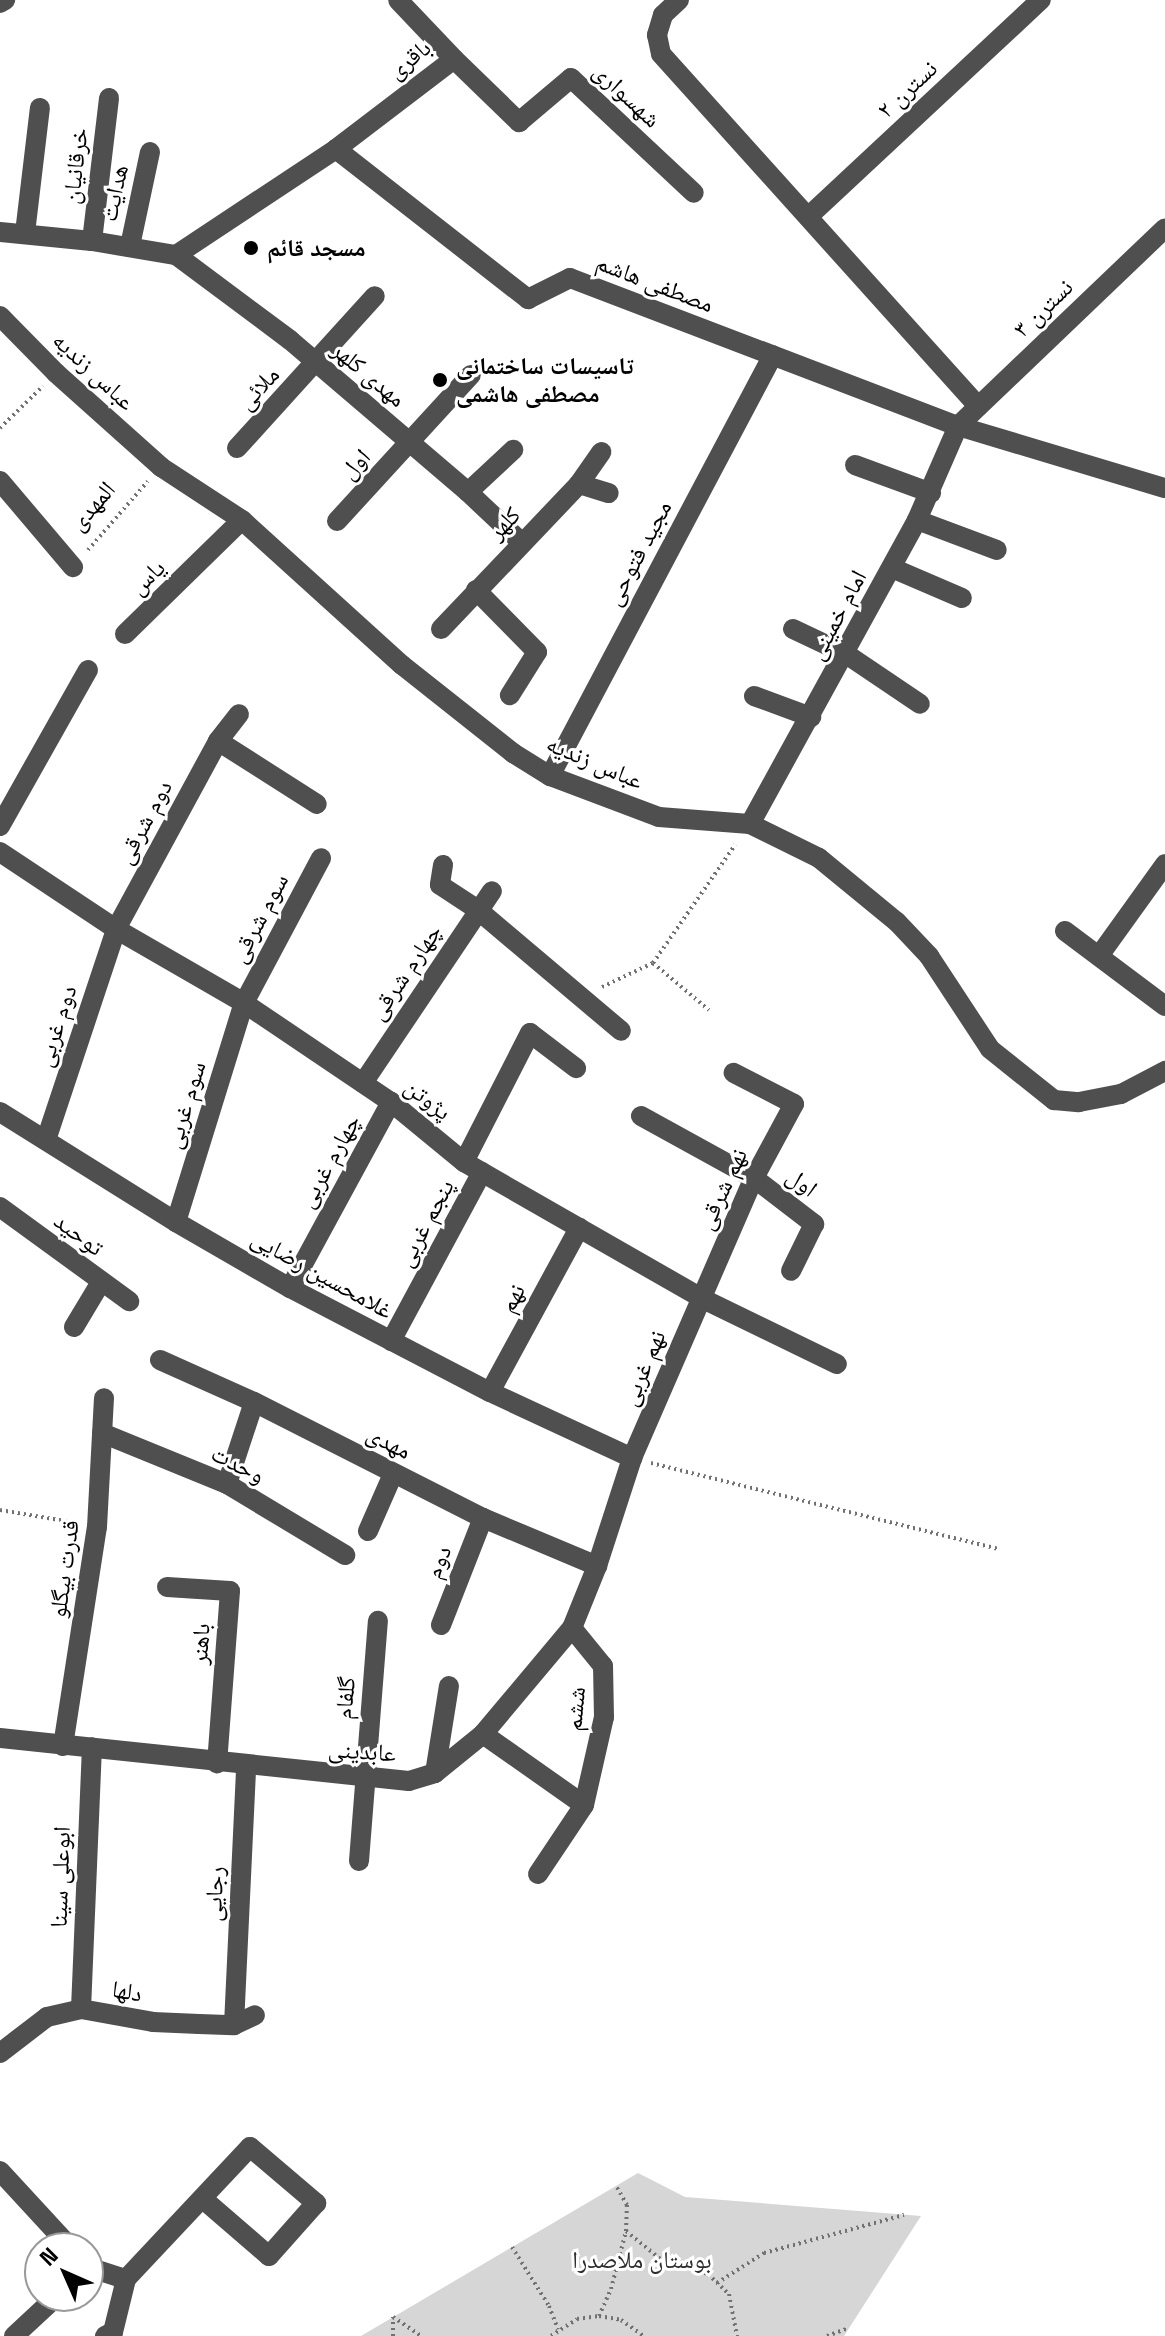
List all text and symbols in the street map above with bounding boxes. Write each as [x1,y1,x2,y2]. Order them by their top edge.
street label: باقری [382,33,436,85]
street label: نسترن ۲ [871,54,943,124]
street label: شهسواری [587,57,667,133]
street label: خرقانیان [56,126,94,206]
street label: هدایت [94,162,134,224]
place label: مسجد قائم [267,234,366,262]
marker: مسجد قائم [242,239,260,257]
street label: مصطفی هاشم [592,247,718,319]
street label: نسترن ۳ [1007,273,1079,343]
street label: عباس زندیه [47,326,141,416]
street label: مهدی کلهر [326,335,412,413]
place label: تاسیسات ساختمانی مصطفی هاشمی [456,352,634,408]
street label: ملائی [231,360,285,416]
marker: تاسیسات ساختمانی مصطفی هاشمی [431,371,449,389]
street label: اول [334,443,376,485]
street label: المهدی [63,475,121,537]
street label: مجید فتوحی [598,496,678,610]
street label: کلهر [482,501,526,545]
street label: یاس [123,553,171,601]
street label: امام خمینی [801,565,873,665]
street label: عباس زندیه [542,729,648,795]
street label: دوم شرقی [110,775,178,869]
street label: سوم شرقی [224,868,294,968]
street label: چهارم شرقی [362,918,448,1026]
street label: دوم غربی [29,982,83,1070]
street label: سوم غربی [158,1058,212,1152]
street label: پژوتن [399,1072,457,1126]
street label: چهارم غربی [292,1109,366,1213]
street label: نهم شرقی [691,1144,753,1234]
street label: اول [781,1161,823,1203]
street label: پنجم غربی [390,1174,460,1272]
street label: توحید [48,1206,110,1262]
street label: غلامحسین رضایی [246,1223,398,1325]
street label: نهم [493,1279,531,1317]
street label: نهم غربی [614,1326,672,1410]
street label: مهدی [362,1419,416,1465]
street label: وحدت [206,1438,270,1490]
street label: قدرت بیگلو [43,1518,85,1620]
street label: دوم [418,1541,458,1583]
street label: باهنر [184,1622,216,1666]
street label: گلفام [329,1675,361,1721]
street label: ششم [559,1686,591,1732]
street label: عابدینی [327,1734,397,1768]
street label: ابوعلی سینا [44,1826,76,1928]
street label: رجایی [198,1866,230,1922]
street label: دلها [110,1974,144,2008]
north arrow [24,2232,104,2312]
text: N [33,2241,64,2272]
park label: بوستان ملاصدرا [572,2246,712,2274]

